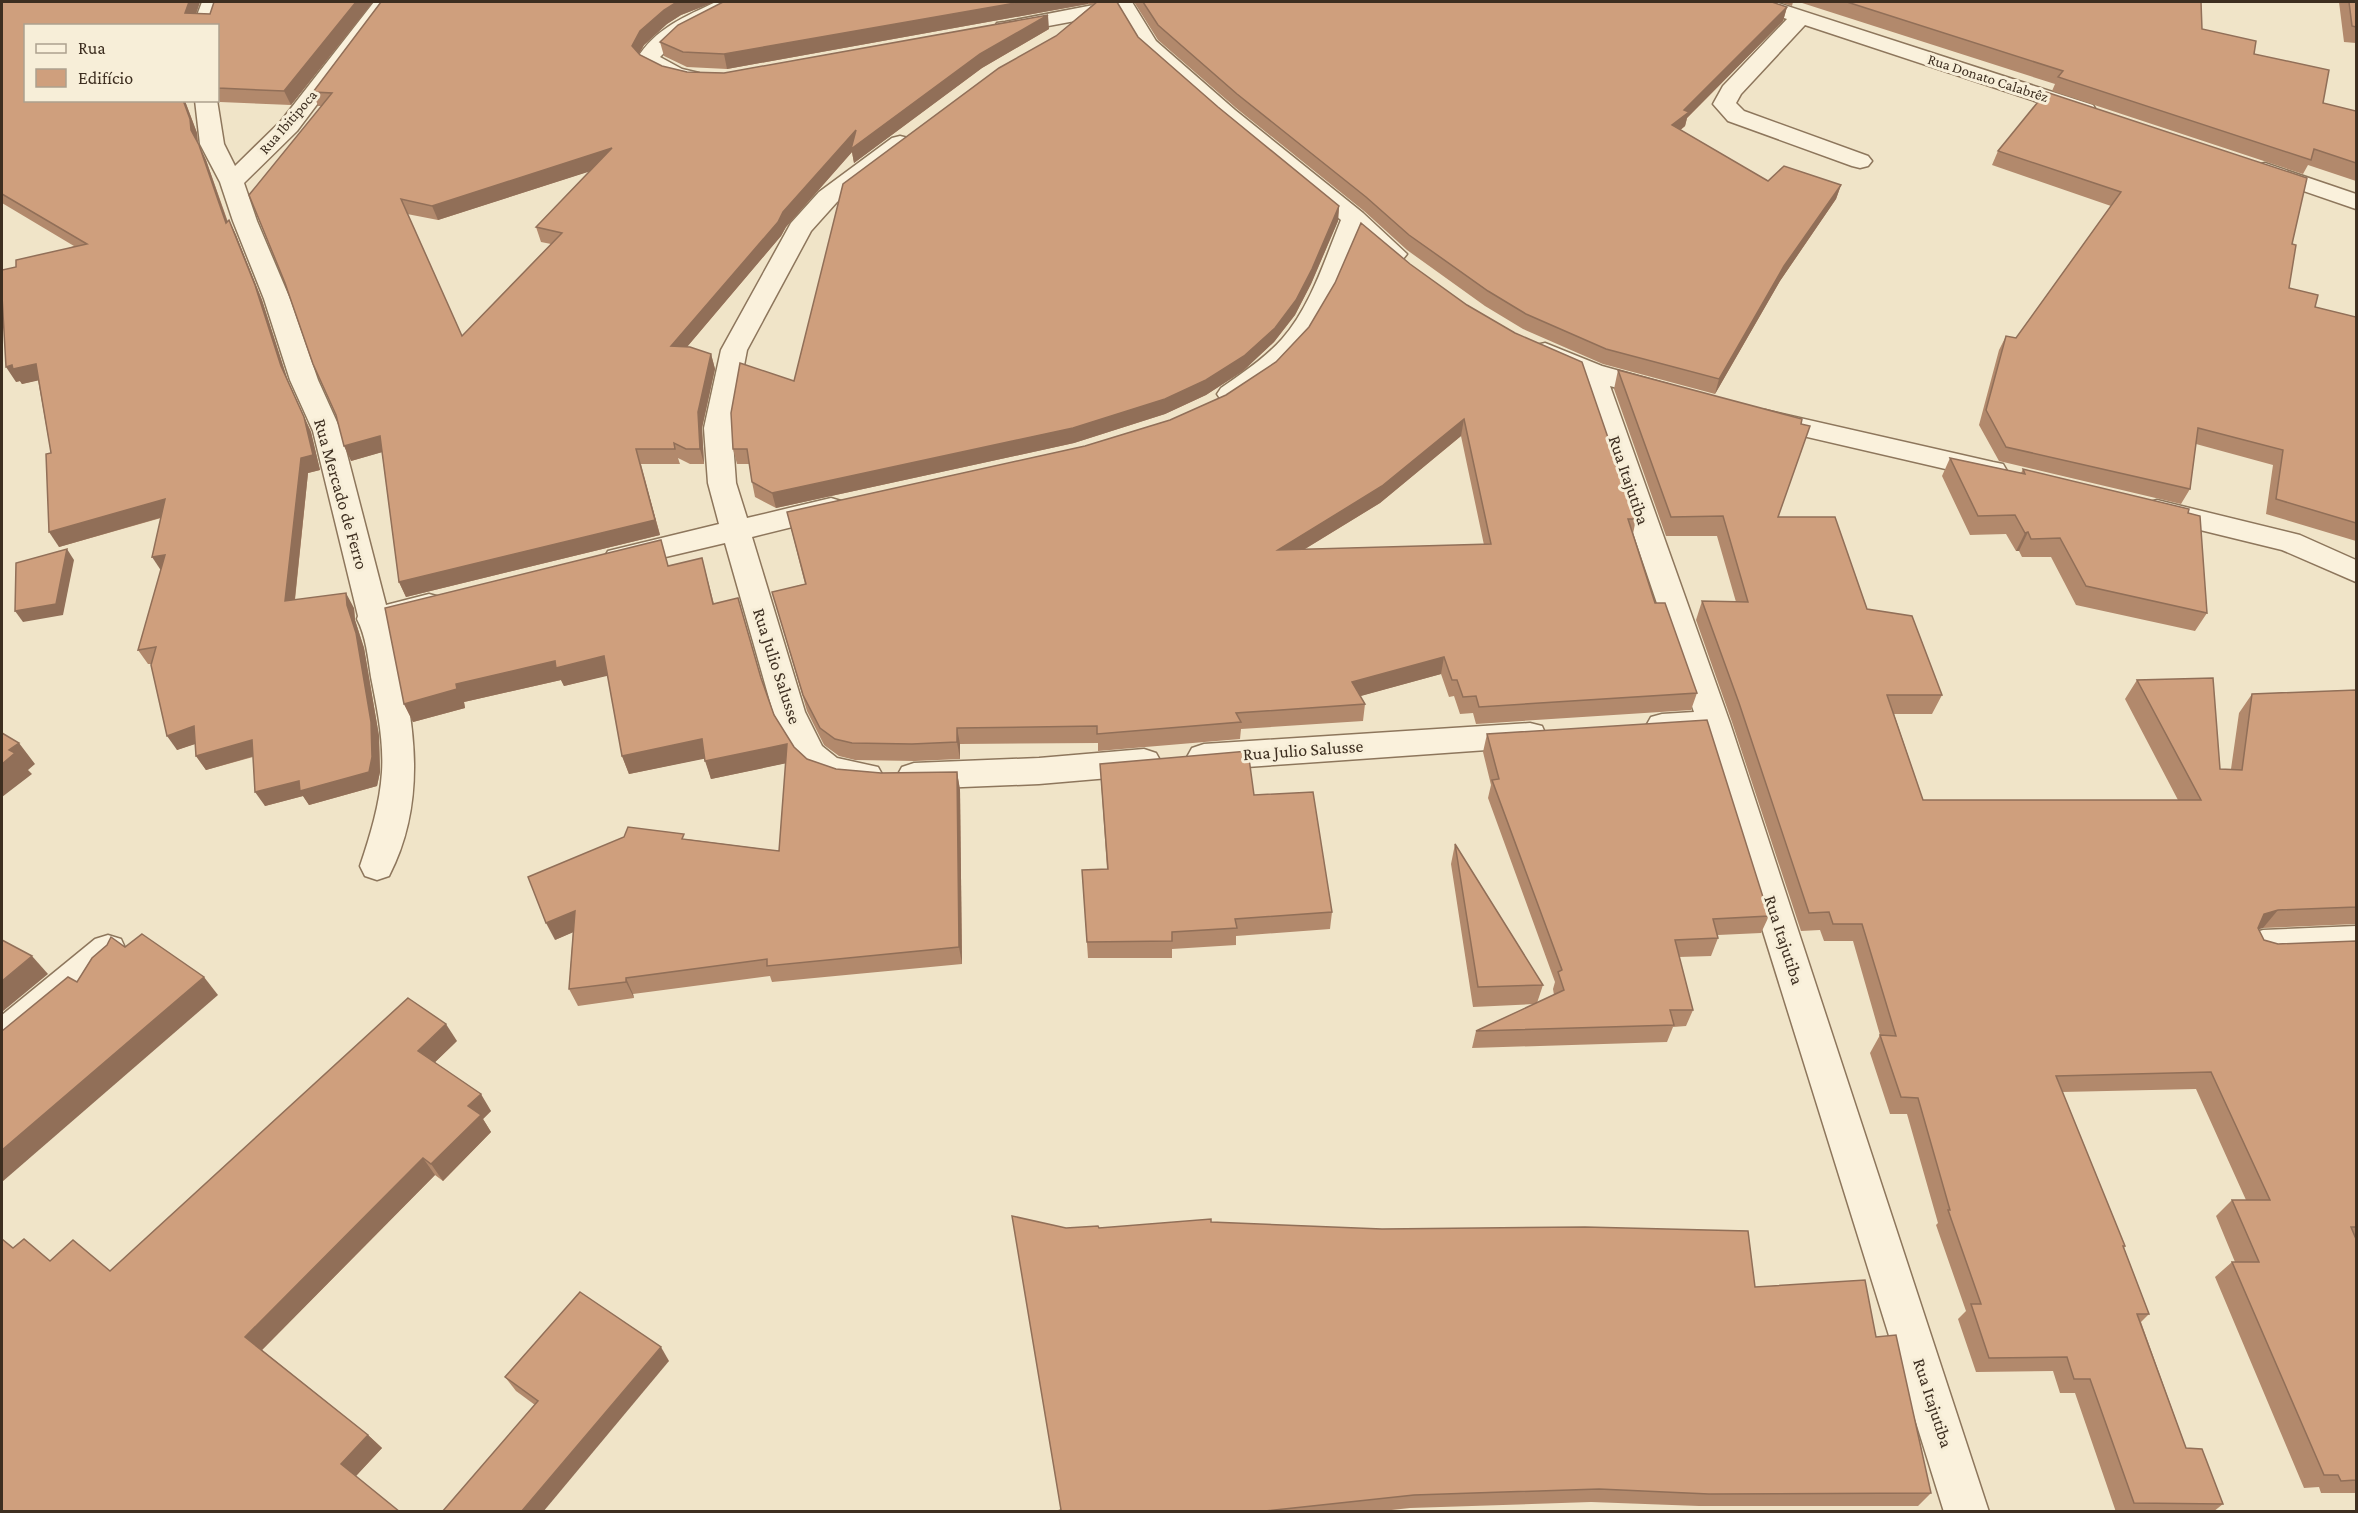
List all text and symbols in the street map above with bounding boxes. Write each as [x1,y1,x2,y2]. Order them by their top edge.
legend [24,24,219,102]
text: Rua [78,38,106,58]
street label: Rua Donato Calabrêz [1926,51,2050,105]
text: Edifício [78,68,133,88]
street label: Rua Ibitipoca [256,87,321,158]
street label: Rua Mercado de Ferro [310,416,372,572]
street label: Rua Itajutiba [1603,433,1654,527]
street label: Rua Julio Salusse [749,605,805,727]
street label: Rua Julio Salusse [1242,736,1364,764]
street label: Rua Itajutiba [1759,893,1808,988]
street label: Rua Itajutiba [1908,1356,1957,1451]

